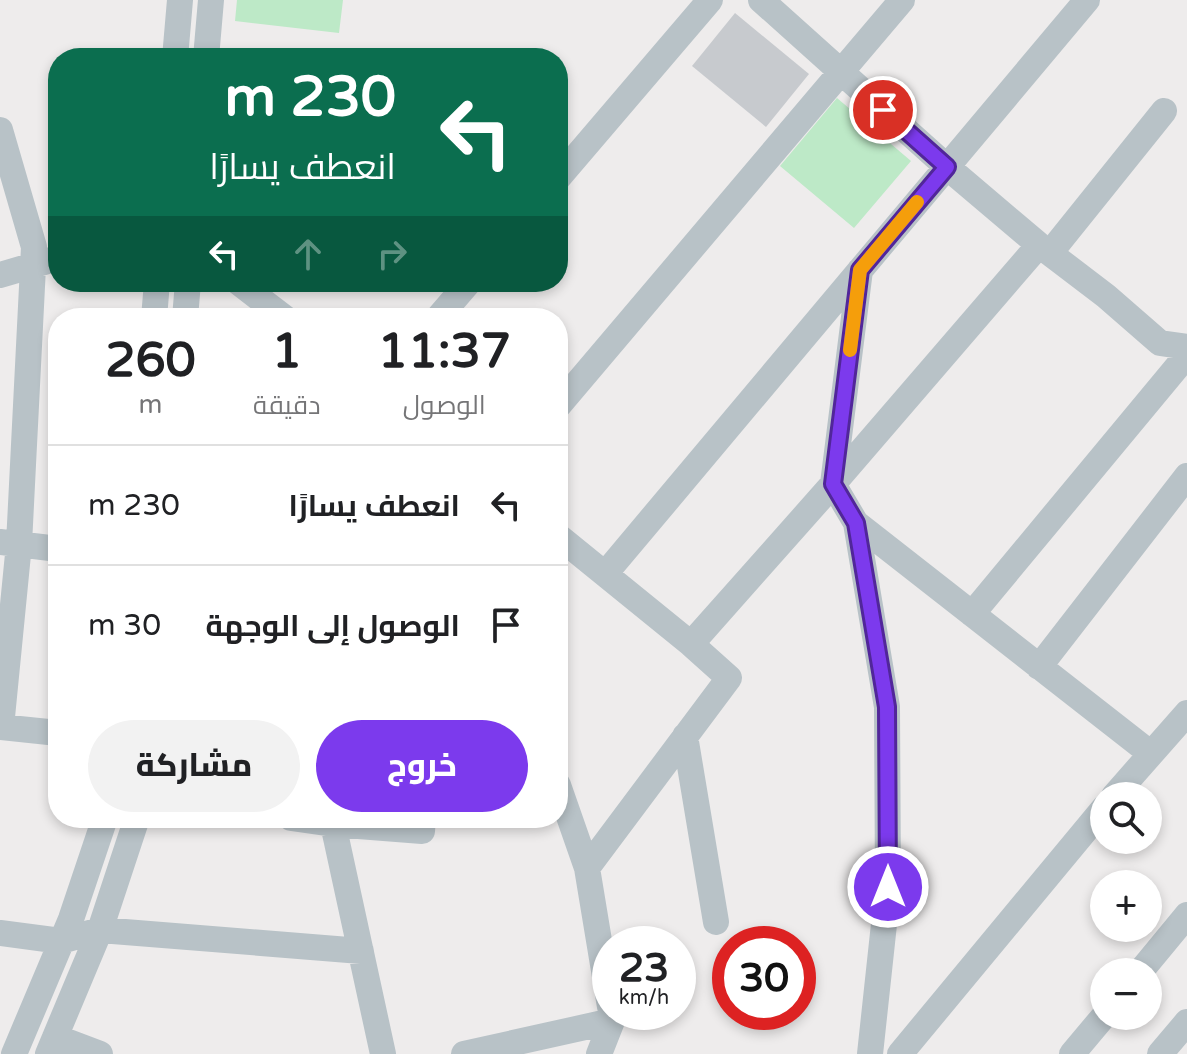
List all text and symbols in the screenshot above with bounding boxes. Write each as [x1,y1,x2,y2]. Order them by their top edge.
text: 230 m [225,64,396,131]
pin [849,76,917,144]
icon: left [424,80,528,184]
icon: arrive [861,88,905,132]
text: انعطف يسارًا [209,146,396,189]
icon: left [202,232,246,276]
icon: ahead [286,232,330,276]
icon: right [370,232,414,276]
text: 1 [272,323,302,381]
text: 11:37 [378,323,511,381]
text: 260 [105,332,196,390]
text: m [139,389,162,420]
text: دقيقة [253,390,321,421]
text: الوصول [403,390,486,421]
icon: left [484,483,528,527]
text: 230 m [88,487,180,524]
text: انعطف يسارًا [289,488,460,525]
icon: arrive [484,603,528,647]
text: 30 m [88,607,161,644]
text: الوصول إلى الوجهة [205,608,460,645]
button: مشاركة [88,720,300,812]
button: خروج [316,720,528,812]
map controls [1090,782,1162,1030]
button: search [1090,782,1162,854]
position arrow [846,845,930,929]
button: + [1090,870,1162,942]
speed limit sign: 30 [712,926,816,1030]
text: 23 [619,944,669,992]
button: − [1090,958,1162,1030]
text: km/h [619,986,669,1010]

